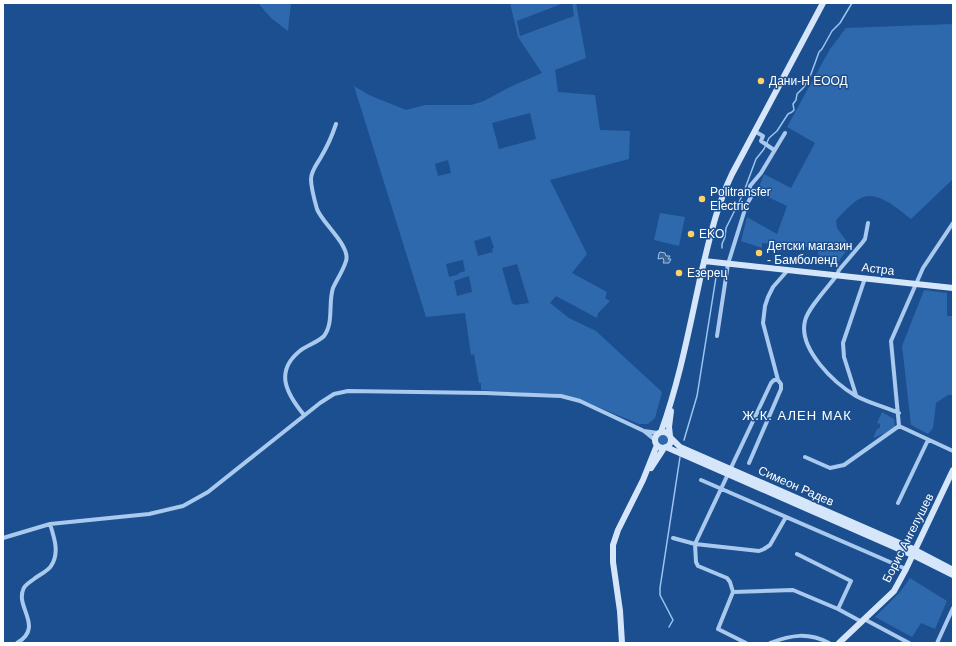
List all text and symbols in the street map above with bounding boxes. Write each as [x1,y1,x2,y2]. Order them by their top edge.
place label: Дани-Н ЕООД [769,74,848,88]
marker: Дани-Н ЕООД [756,76,766,86]
place label: Politransfer Electric [710,185,771,213]
marker: Politransfer Electric [697,194,707,204]
place label: EKO [699,227,724,241]
marker: EKO [686,229,696,239]
place label: Детски магазин - Бамболенд [767,239,852,267]
marker: Детски магазин - Бамболенд [754,248,764,258]
street label: Астра [861,260,895,278]
place label: Езерец [687,266,727,280]
marker: Езерец [674,268,684,278]
district label: Ж.К. АЛЕН МАК [742,408,852,423]
street label: Симеон Радев [756,463,836,509]
street label: Борис Ангелушев [880,491,936,585]

